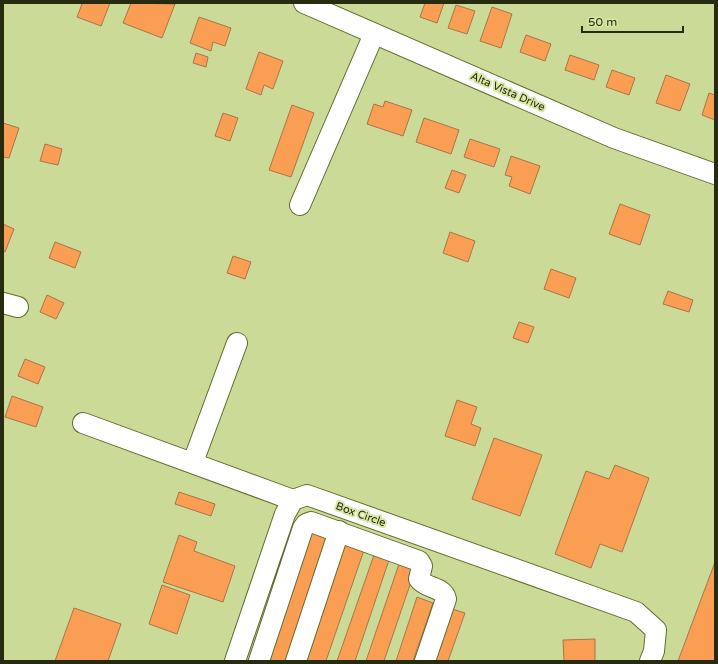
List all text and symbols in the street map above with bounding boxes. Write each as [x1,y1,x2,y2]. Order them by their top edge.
scale bar [582,8,683,34]
text: 50 m [588,15,617,29]
street label: Alta Vista Drive [469,69,547,114]
street label: Box Circle [334,499,388,530]

